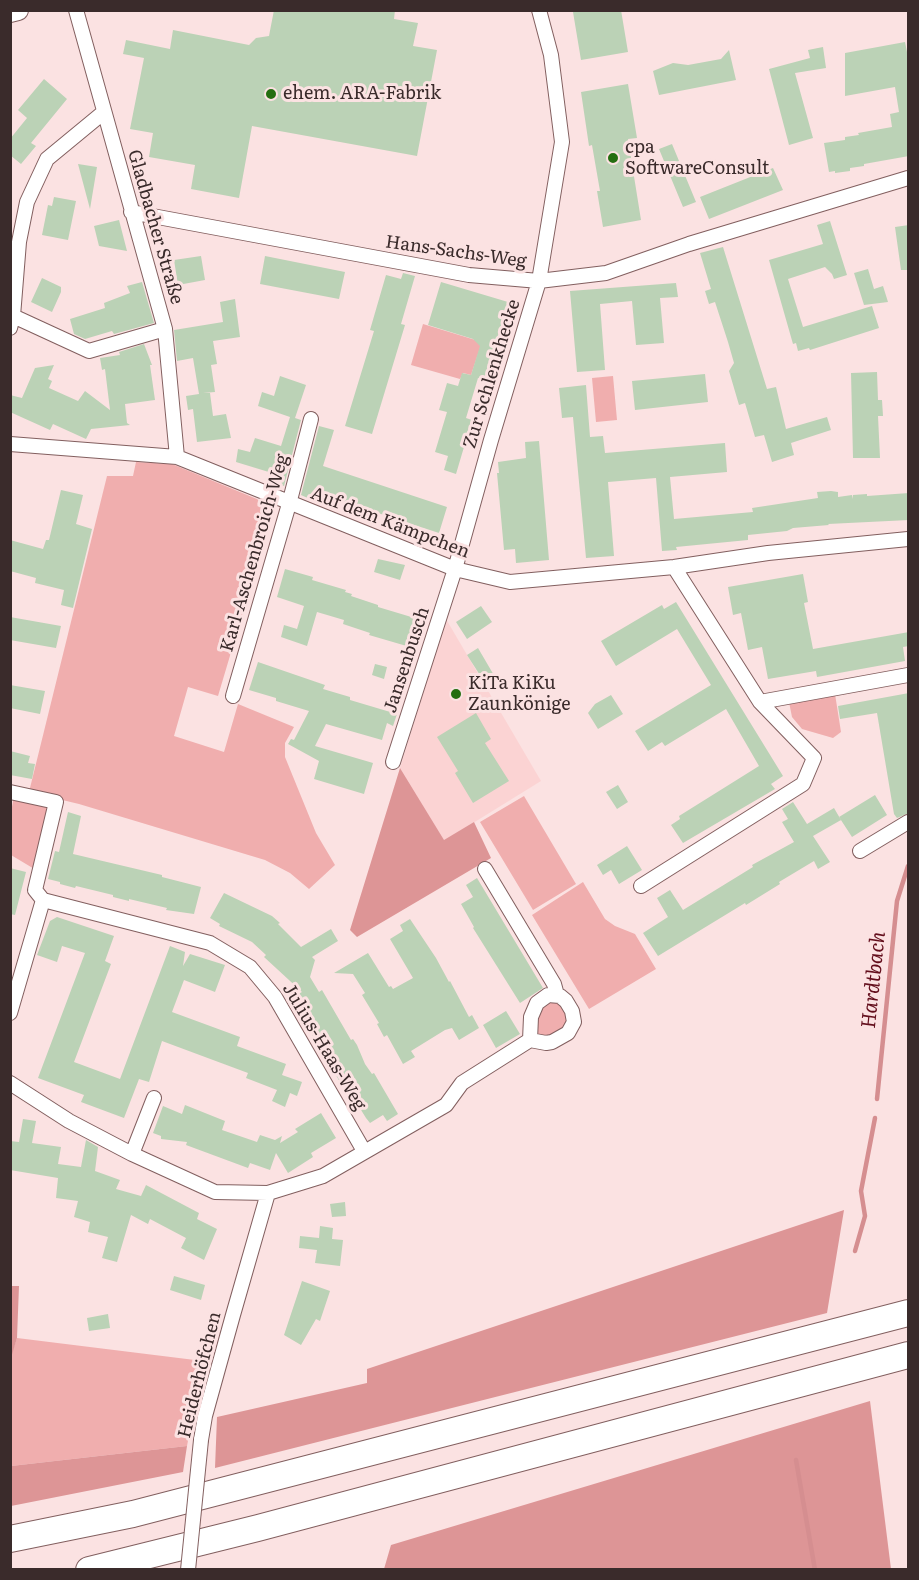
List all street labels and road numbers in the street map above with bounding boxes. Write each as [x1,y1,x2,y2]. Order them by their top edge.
street label: Gladbacher Straße [123,147,187,307]
street label: Hans-Sachs-Weg [384,231,528,273]
street label: Zur Schlenkhecke [459,297,525,451]
street label: Karl-Aschenbroich-Weg [216,452,294,654]
street label: Auf dem Kämpchen [307,483,473,563]
street label: Jansenbusch [380,604,434,716]
street label: Julius-Haas-Weg [278,980,370,1114]
street label: Heiderhöfchen [174,1310,226,1440]

